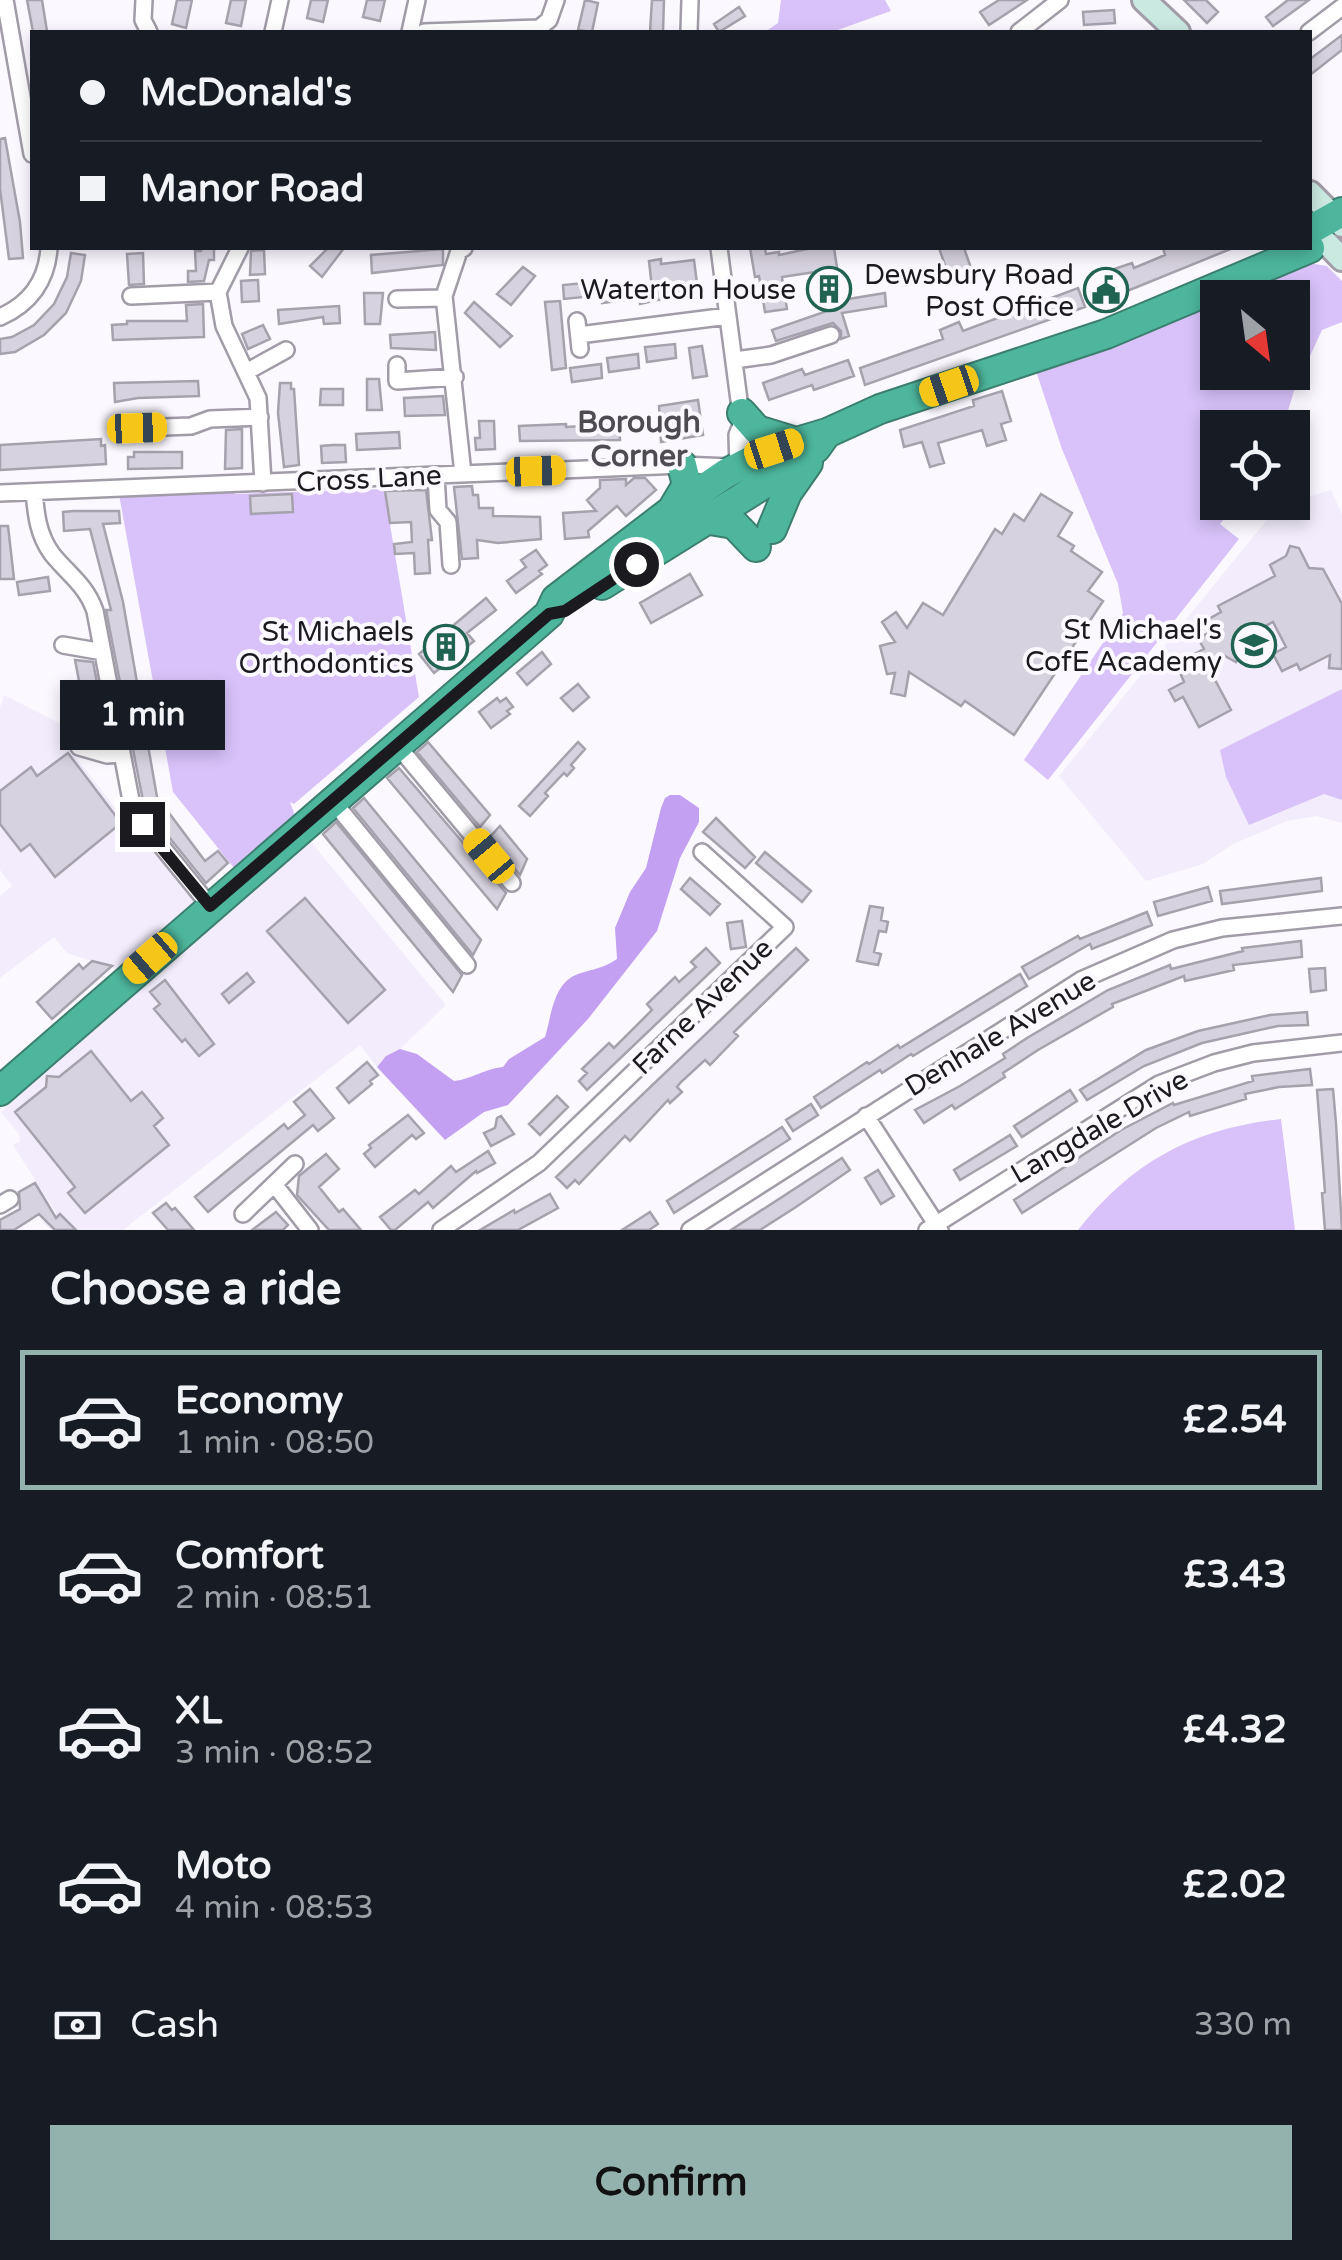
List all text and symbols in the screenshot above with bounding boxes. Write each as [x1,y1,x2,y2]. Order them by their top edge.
text: McDonald's [140,70,352,116]
text: Manor Road [140,166,364,212]
place label: Dewsbury Road Post Office [864,258,1074,324]
building icon: Waterton House [806,266,852,312]
public building icon: Dewsbury Road Post Office [1083,267,1129,313]
place label: Waterton House [580,273,796,307]
north arrow [1200,280,1310,390]
map controls [1200,280,1310,520]
car [916,362,982,410]
district label: Borough Corner [577,404,701,475]
button: locate [1200,410,1310,520]
car [106,412,168,444]
car [741,425,807,473]
car [505,455,567,487]
street label: Cross Lane [295,458,443,500]
route start [614,542,659,587]
place label: St Michael's CofE Academy [1025,613,1222,679]
place label: St Michaels Orthodontics [239,615,414,681]
school or university icon: St Michael's CofE Academy [1231,622,1277,668]
building icon: St Michaels Orthodontics [423,624,469,670]
callout: 1 min [59,679,224,749]
text: 1 min [100,696,185,734]
route end [120,802,165,847]
car [458,823,520,889]
car [118,927,182,989]
street label: Farne Avenue [626,931,780,1082]
street label: Denhale Avenue [899,964,1102,1104]
street label: Langdale Drive [1005,1062,1194,1191]
text: Choose a ride [50,1263,341,1317]
icon: car [55,1375,145,1465]
text: Economy [175,1378,343,1424]
text: £2.54 [1183,1397,1287,1443]
text: 1 min · 08:50 [175,1424,374,1462]
icon: car [55,1530,145,1620]
text: Comfort [175,1533,324,1579]
text: £3.43 [1183,1552,1287,1598]
text: 2 min · 08:51 [175,1579,374,1617]
icon: car [55,1685,145,1775]
text: XL [175,1688,222,1734]
text: £4.32 [1183,1707,1287,1753]
text: 3 min · 08:52 [175,1734,374,1772]
icon: car [55,1840,145,1930]
text: Moto [175,1843,271,1889]
text: £2.02 [1183,1862,1287,1908]
text: 4 min · 08:53 [175,1889,374,1927]
icon: cash [50,1998,105,2053]
text: Cash [130,2002,219,2048]
text: 330 m [1194,2006,1292,2044]
button: Confirm [50,2125,1292,2240]

